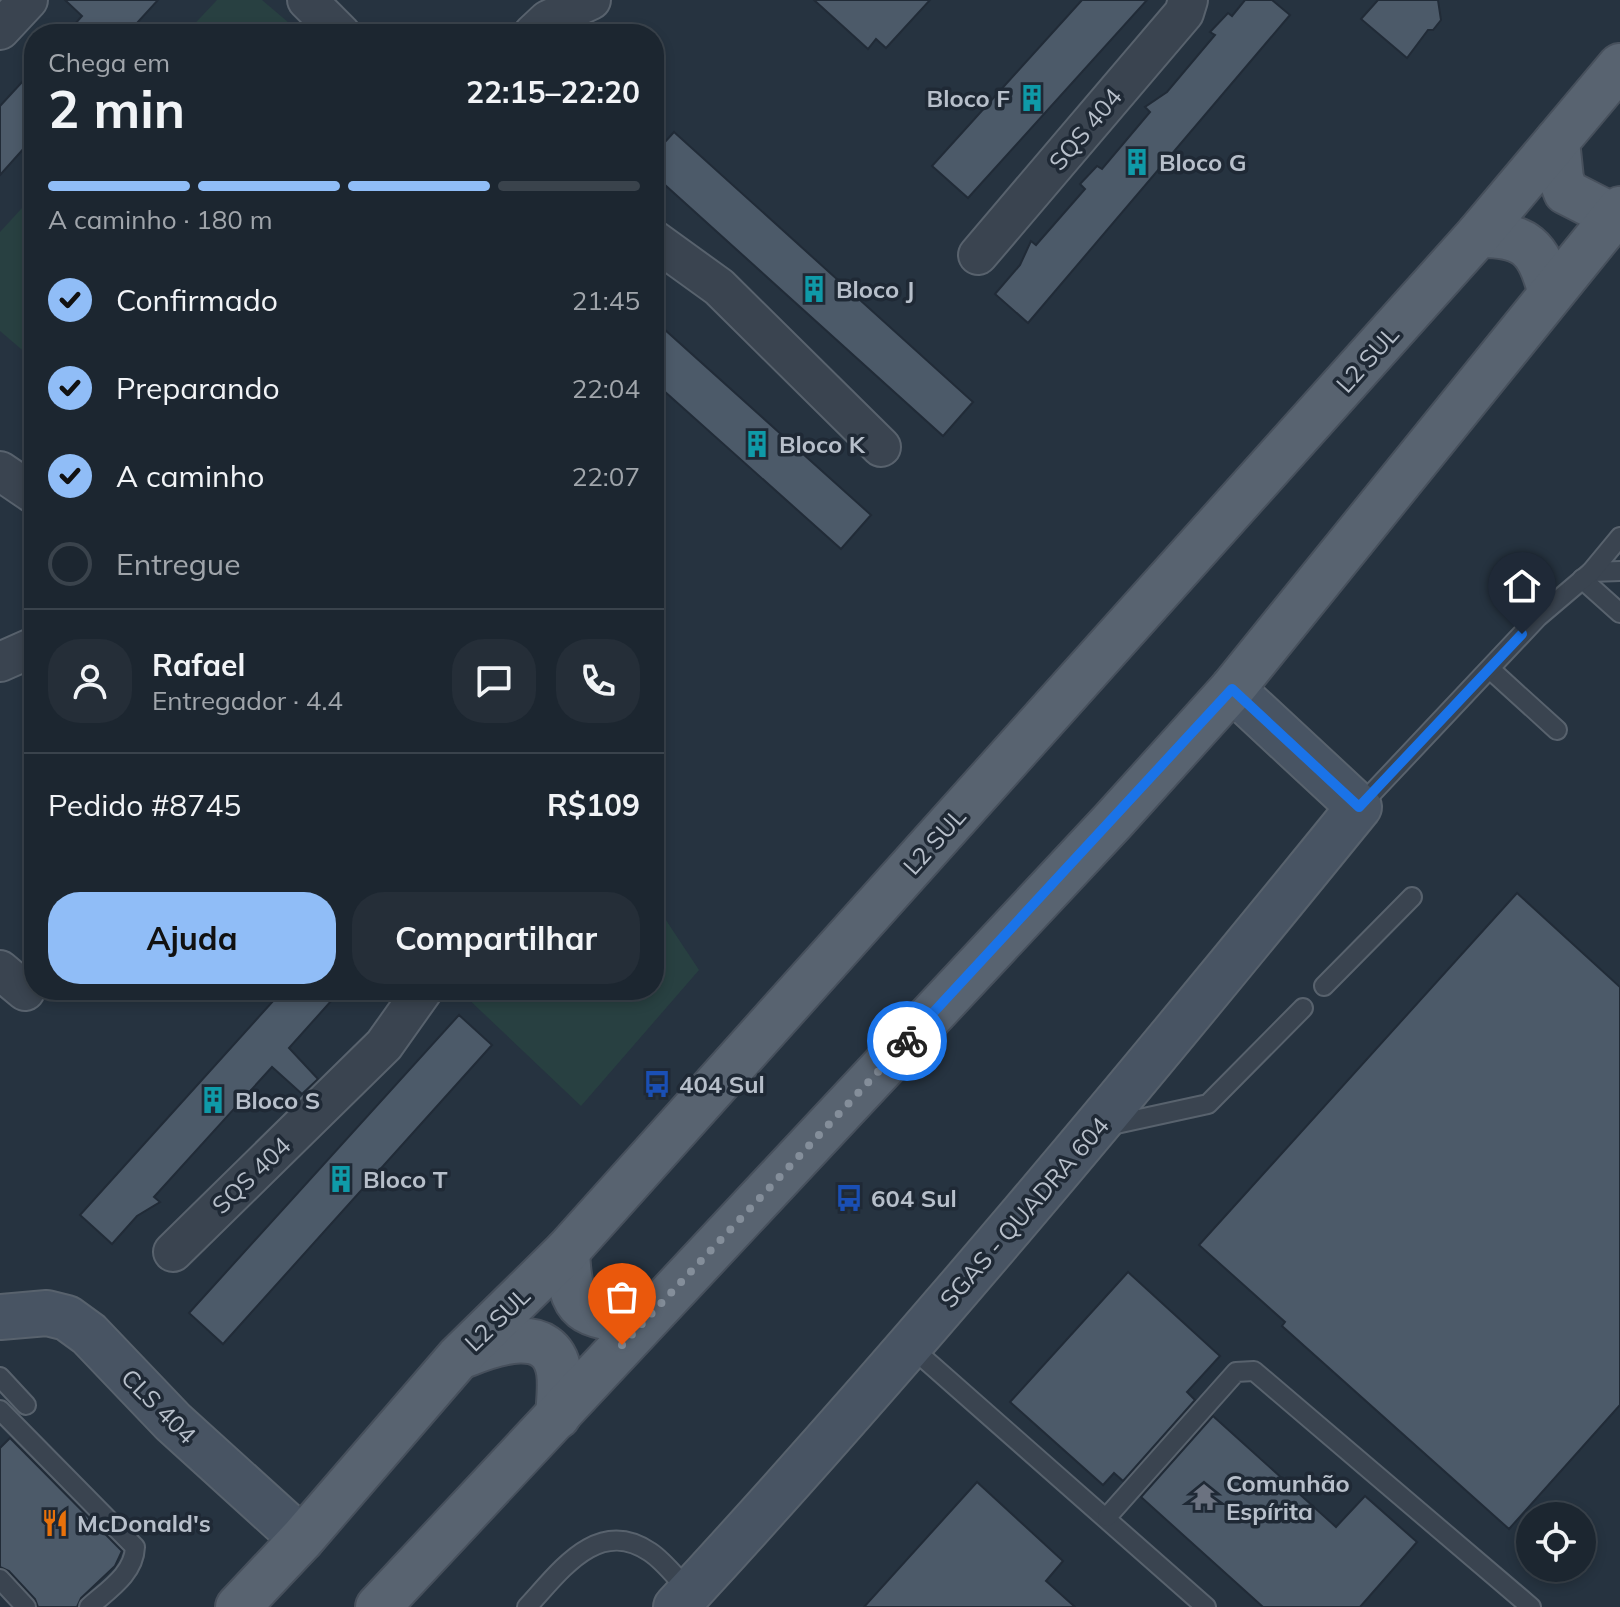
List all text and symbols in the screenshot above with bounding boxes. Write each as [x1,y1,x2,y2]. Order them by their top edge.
text: Chega em [48,46,170,79]
text: 22:15–22:20 [466,73,640,111]
text: 2 min [48,76,185,141]
street label: SQS 404 [1042,82,1128,176]
place label: Bloco F [927,83,1010,113]
building icon: Bloco F [1017,83,1047,113]
building icon: Bloco G [1122,147,1152,177]
place label: Bloco G [1159,147,1246,177]
text: A caminho · 180 m [48,203,273,236]
building icon: Bloco J [799,274,829,304]
place label: Bloco J [836,274,914,304]
icon: check [48,278,92,322]
text: Confirmado [116,281,278,319]
text: 21:45 [572,284,640,317]
street label: L2 SUL [1329,319,1405,399]
icon: check [48,366,92,410]
text: Preparando [116,369,280,407]
text: 22:04 [572,372,640,405]
building icon: Bloco K [742,429,772,459]
place label: Bloco K [779,429,866,459]
icon: check [48,454,92,498]
text: A caminho [116,457,264,495]
text: 22:07 [572,460,640,493]
text: Entregue [116,545,240,583]
pin [1488,552,1556,634]
icon: home [1500,564,1544,608]
button: person [48,639,132,723]
button: chat [452,639,536,723]
button: phone [556,639,640,723]
text: Rafael [152,646,245,684]
text: Entregador · 4.4 [152,684,343,717]
text: Pedido #8745 [48,786,241,824]
text: R$109 [547,786,640,824]
street label: L2 SUL [896,801,972,881]
button: Ajuda [48,892,336,984]
button: Compartilhar [352,892,640,984]
courier [867,1001,947,1081]
icon: bike [885,1019,929,1063]
bus stop icon: 404 Sul [642,1069,672,1099]
place label: 404 Sul [679,1069,765,1099]
building icon: Bloco S [198,1085,228,1115]
place label: Bloco S [235,1085,320,1115]
street label: SGAS - QUADRA 604 [933,1111,1115,1313]
street label: SQS 404 [205,1130,297,1220]
building icon: Bloco T [326,1164,356,1194]
place label: Bloco T [363,1164,448,1194]
bus stop icon: 604 Sul [834,1183,864,1213]
place label: 604 Sul [871,1183,957,1213]
pin [588,1263,656,1345]
icon: bag [600,1275,644,1319]
street label: L2 SUL [458,1281,536,1357]
street label: CLS 404 [115,1362,203,1450]
place label: Comunhão Espírita [1226,1468,1350,1526]
temple icon: Comunhão Espírita [1189,1482,1219,1512]
map controls [1516,1502,1596,1582]
button: locate [1516,1502,1596,1582]
restaurant icon: McDonald's [40,1508,70,1538]
place label: McDonald's [77,1508,211,1538]

